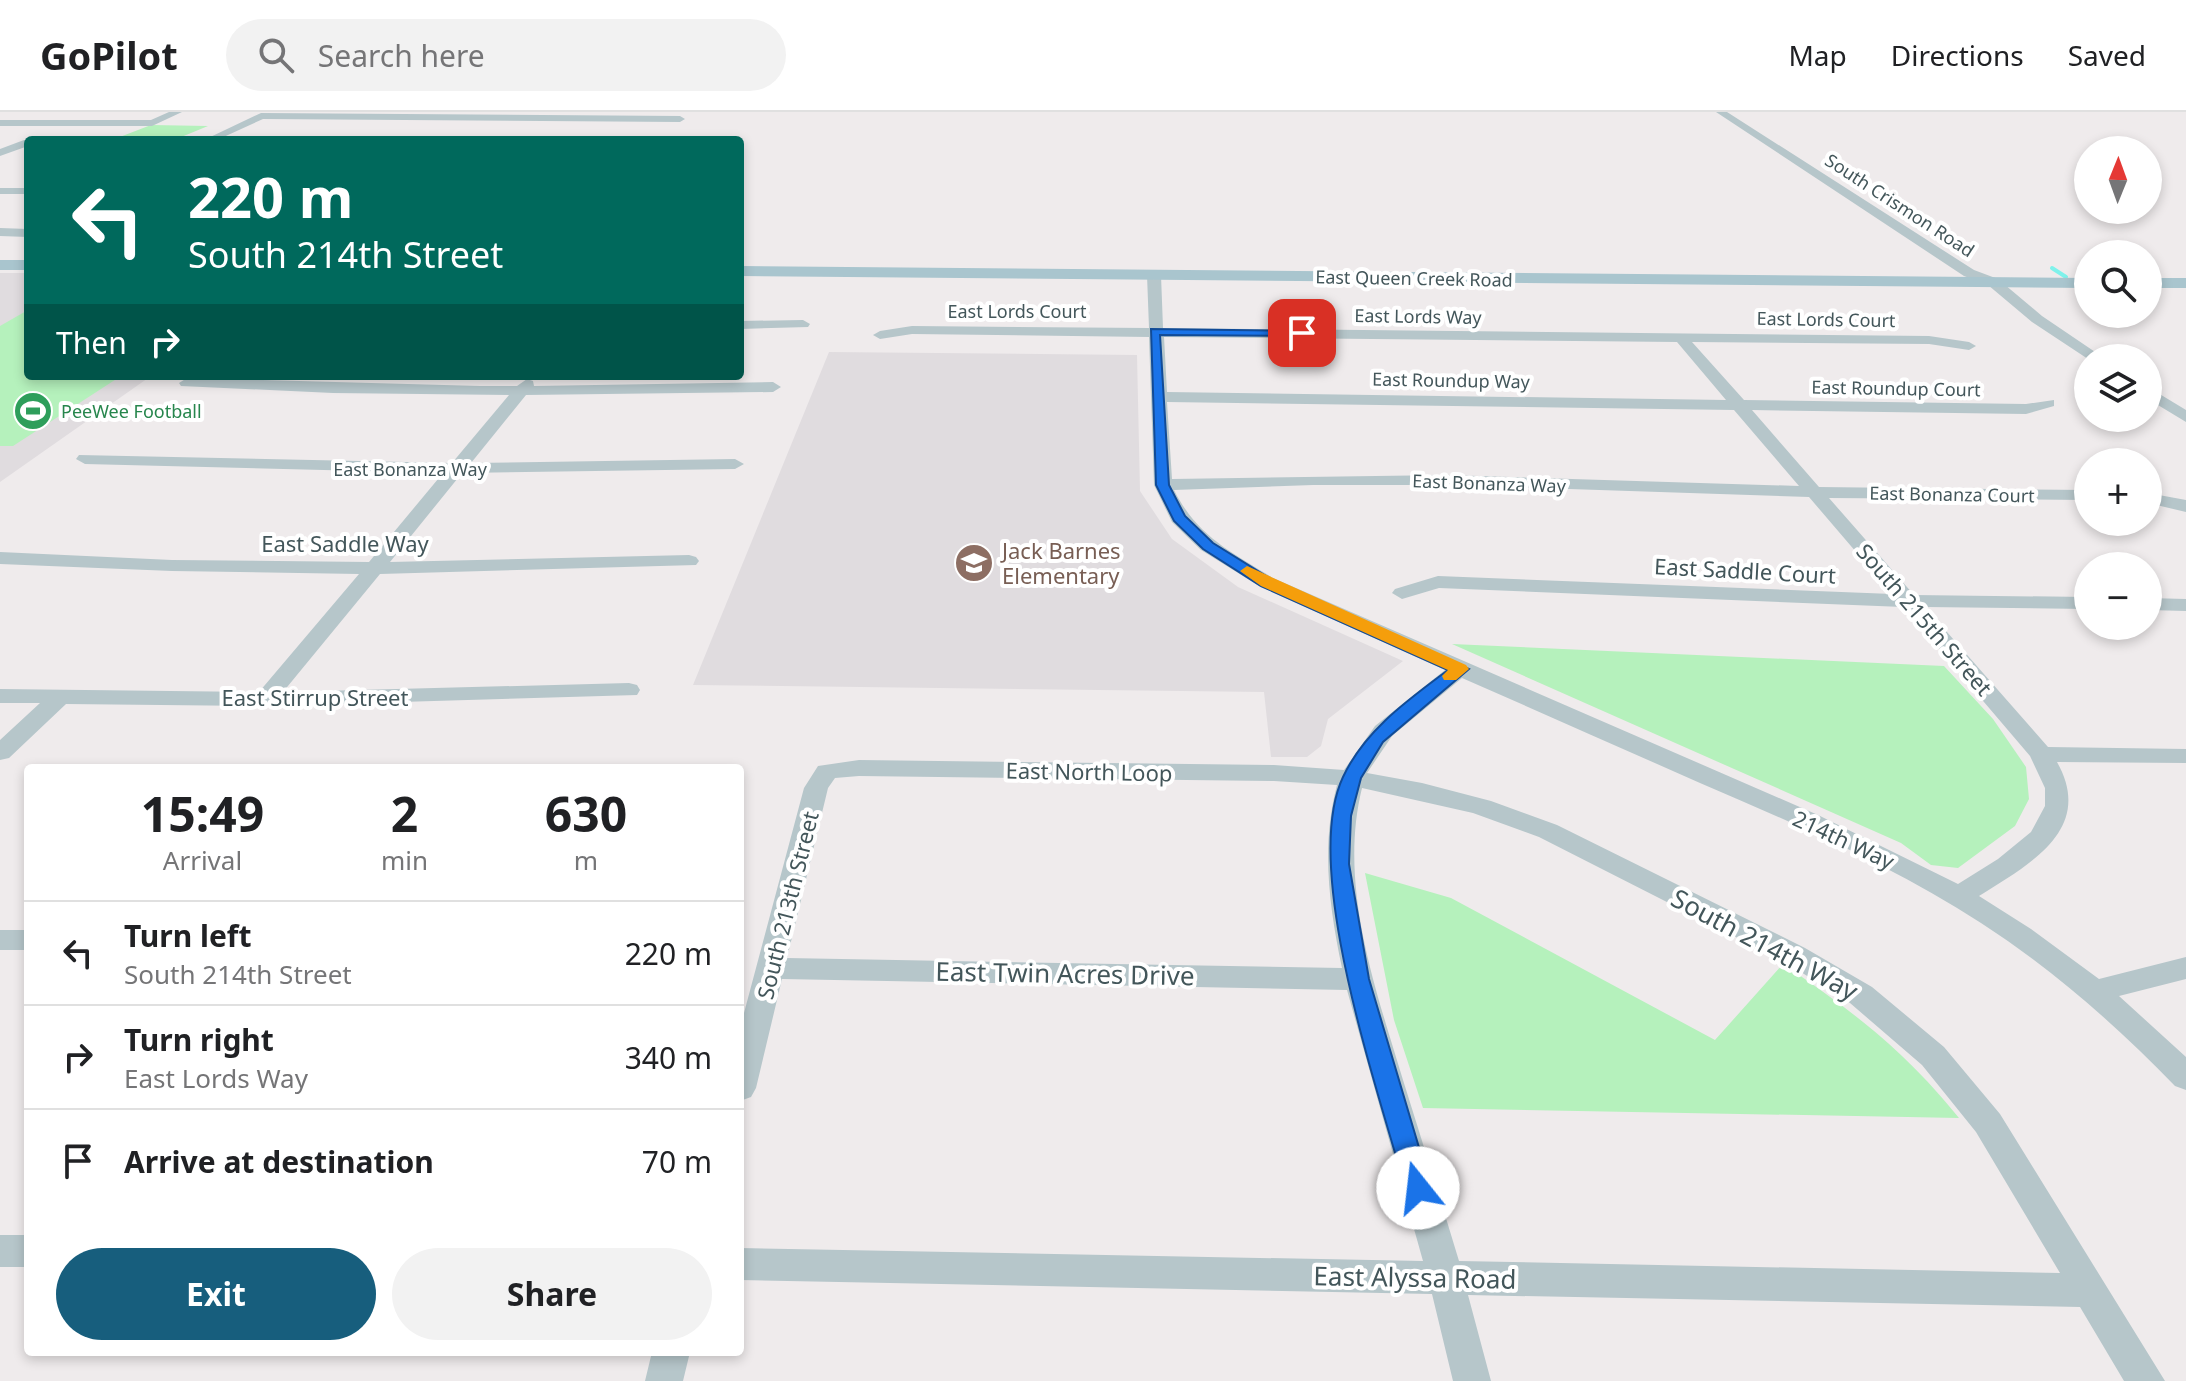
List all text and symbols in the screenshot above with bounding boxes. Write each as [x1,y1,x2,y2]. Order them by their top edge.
search box [226,19,786,91]
text: GoPilot [40,29,178,81]
icon: search [254,33,298,77]
text: Search here [318,35,485,76]
text: Map [1788,36,1847,74]
text: Directions [1891,36,2024,74]
text: Saved [2068,36,2146,74]
north arrow [2074,136,2162,224]
map controls [2074,136,2162,640]
street label: South Crismon Road [1821,148,1979,262]
text: 220 m [188,158,353,234]
icon: left [56,168,160,272]
text: South 214th Street [188,230,503,279]
button: search [2074,240,2162,328]
street label: East Queen Creek Road [1315,264,1513,292]
street label: East Lords Court [948,299,1087,323]
pin [1268,299,1336,367]
street label: East Lords Way [1354,303,1483,329]
street label: East Lords Court [1756,306,1896,332]
icon: arrive [1280,311,1324,355]
icon: right [143,320,187,364]
text: Then [56,322,127,363]
button: layers [2074,344,2162,432]
street label: East Roundup Way [1372,367,1531,393]
street label: East Roundup Court [1811,375,1981,401]
sports icon: PeeWee Football [12,390,54,432]
place label: PeeWee Football [61,399,202,423]
button: + [2074,448,2162,536]
street label: East Bonanza Way [333,457,488,481]
street label: East Bonanza Way [1412,468,1567,498]
street label: East Bonanza Court [1869,481,2035,507]
street label: East Saddle Way [261,528,430,558]
place label: Jack Barnes Elementary [1000,535,1121,590]
street label: South 215th Street [1850,536,2000,702]
school or university icon: Jack Barnes Elementary [953,542,995,584]
street label: East Saddle Court [1653,550,1837,590]
button: − [2074,552,2162,640]
street label: East Stirrup Street [222,682,409,712]
street label: East North Loop [1005,755,1173,787]
text: 15:49 [141,781,264,846]
text: 2 [391,781,418,846]
text: 630 [545,781,627,846]
street label: 214th Way [1788,802,1900,876]
street label: South 213th Street [749,808,825,1002]
text: Arrival [163,842,242,878]
text: min [381,842,428,878]
text: m [574,842,598,878]
street label: South 214th Way [1665,880,1865,1009]
text: Turn left [124,915,252,956]
icon: left [56,931,100,975]
text: 220 m [625,933,712,974]
street label: East Twin Acres Drive [935,953,1195,993]
text: South 214th Street [124,956,352,992]
text: Turn right [124,1019,274,1060]
icon: right [56,1035,100,1079]
text: 340 m [625,1037,712,1078]
text: East Lords Way [124,1060,308,1096]
icon: arrive [56,1139,100,1183]
text: Arrive at destination [124,1141,434,1182]
text: 70 m [642,1141,712,1182]
position arrow [1376,1146,1460,1230]
button: Exit [56,1248,376,1340]
button: Share [392,1248,712,1340]
street label: East Alyssa Road [1313,1257,1517,1297]

